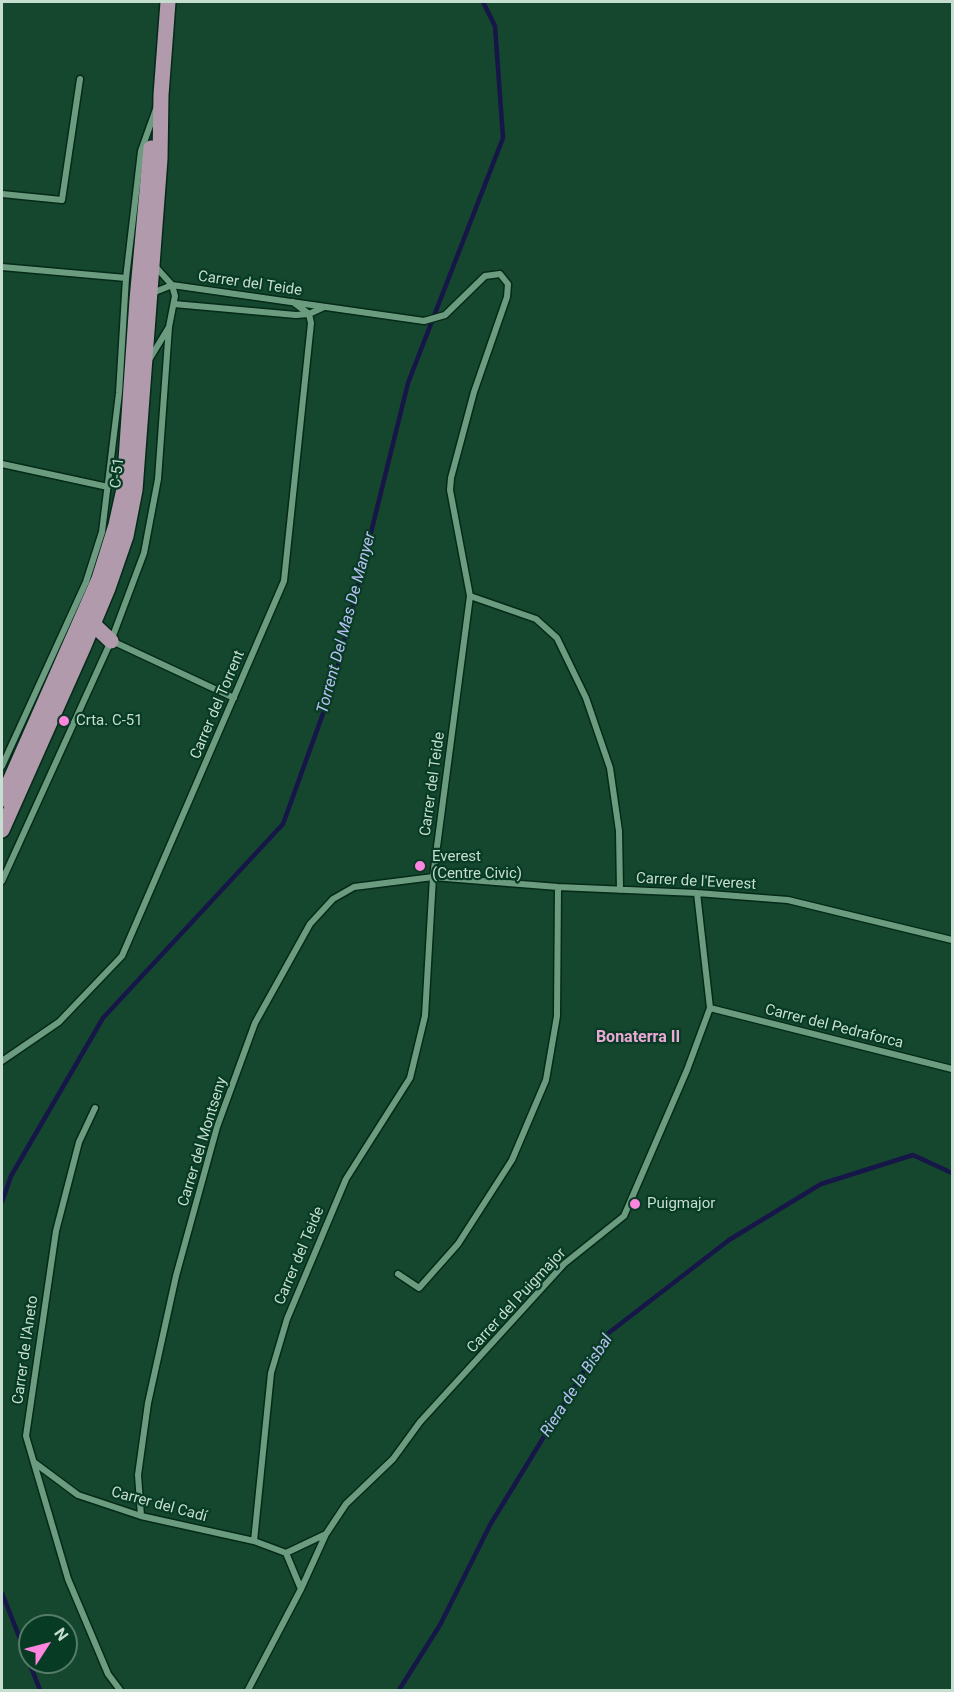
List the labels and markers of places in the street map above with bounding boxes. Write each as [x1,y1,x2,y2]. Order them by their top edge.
place label: Crta. C-51 [76,712,143,730]
marker: Crta. C-51 [57,714,71,728]
place label: Everest (Centre Civic) [432,848,522,883]
marker: Everest (Centre Civic) [413,859,427,873]
place label: Puigmajor [647,1195,715,1213]
marker: Puigmajor [628,1197,642,1211]

